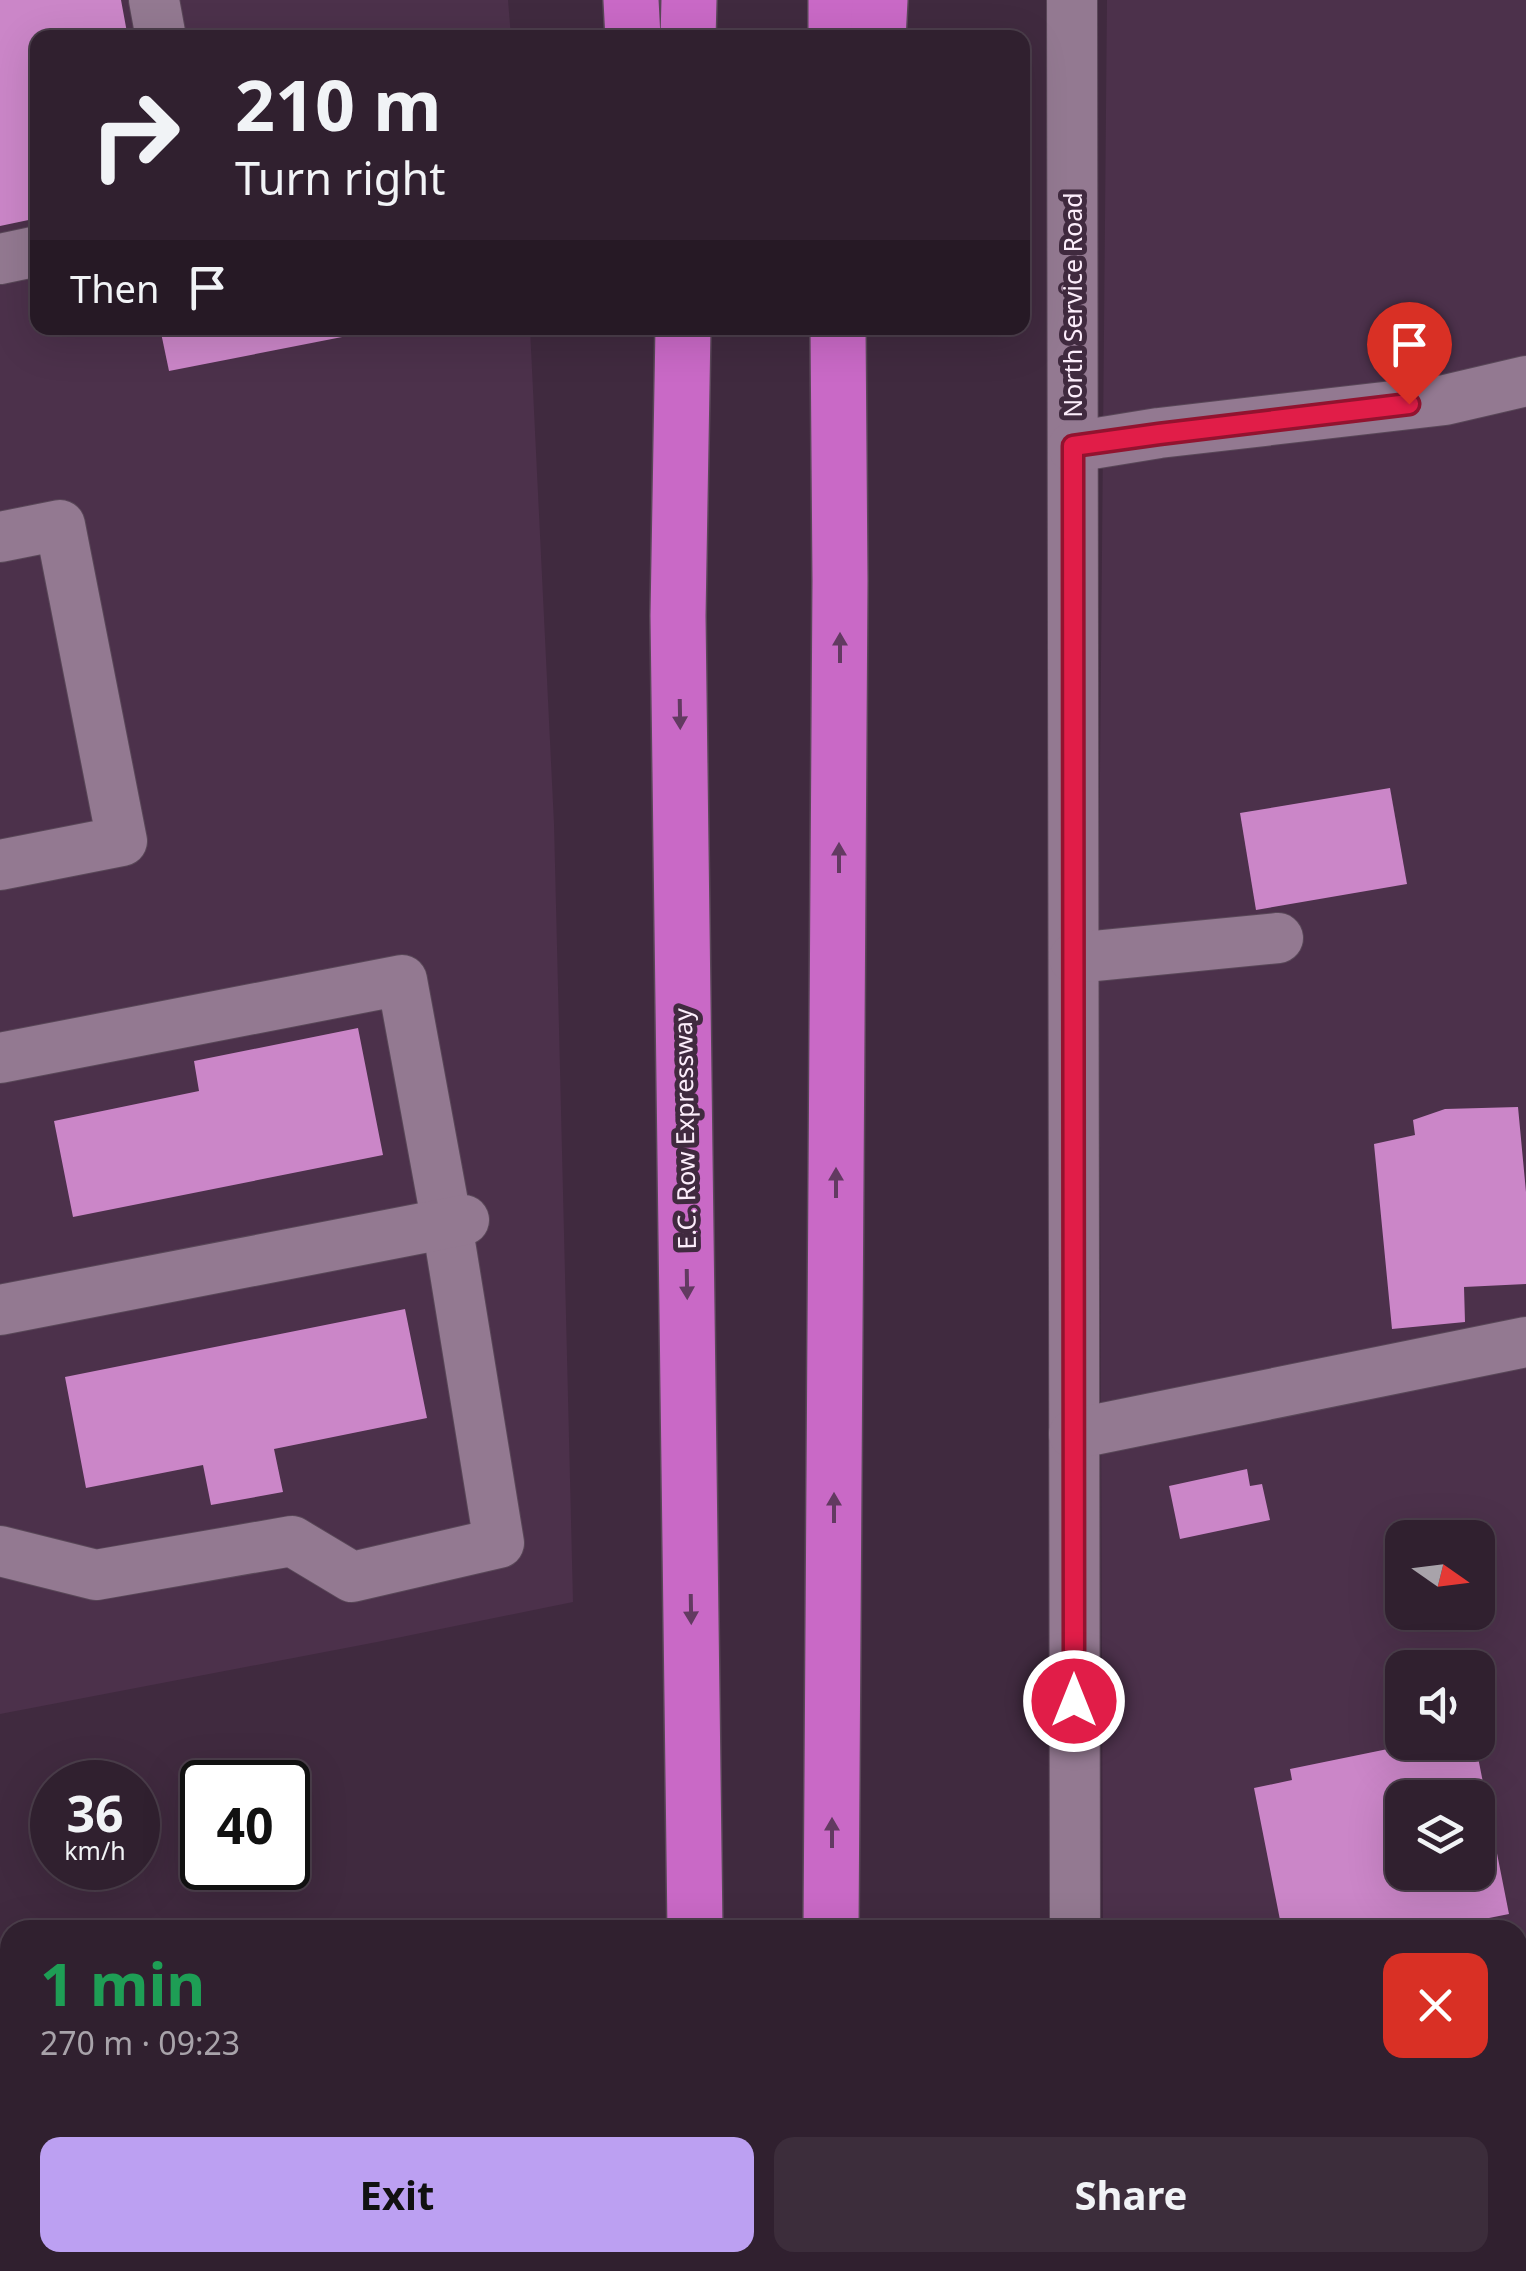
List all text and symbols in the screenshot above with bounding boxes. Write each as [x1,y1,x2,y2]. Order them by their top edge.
text: 210 m [235,56,442,152]
icon: right [70,70,200,200]
text: Turn right [235,147,446,208]
street label: North Service Road [1055,192,1089,418]
icon: arrive [180,260,235,315]
text: Then [70,262,160,314]
pin [1367,302,1452,405]
icon: arrive [1382,317,1437,372]
one-way arrow [832,632,848,664]
one-way arrow [672,698,688,730]
one-way arrow [831,841,847,873]
street label: E.C. Row Expressway [665,1008,703,1250]
one-way arrow [829,1166,845,1198]
one-way arrow [679,1268,695,1300]
one-way arrow [826,1491,842,1523]
north arrow [1385,1520,1495,1630]
map controls [1385,1520,1495,1890]
one-way arrow [683,1593,699,1625]
position arrow [1022,1649,1126,1753]
button: sound [1385,1650,1495,1760]
speed limit sign: 40 [180,1760,310,1890]
text: 36 [66,1779,124,1847]
button: layers [1385,1780,1495,1890]
one-way arrow [824,1816,840,1848]
text: km/h [64,1833,126,1867]
text: 1 min [40,1942,205,2024]
button: close [1383,1953,1488,2058]
text: 270 m · 09:23 [40,2021,240,2064]
button: Exit [40,2137,754,2252]
button: Share [774,2137,1488,2252]

